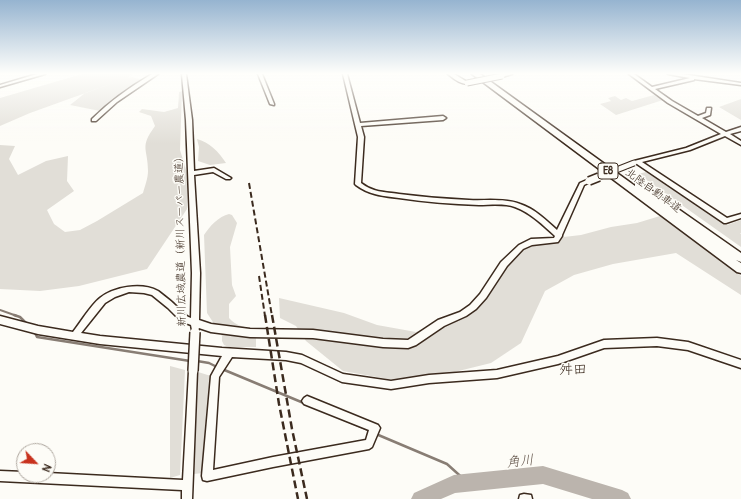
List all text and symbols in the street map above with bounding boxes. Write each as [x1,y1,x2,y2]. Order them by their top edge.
street label: 新川広域農道（新川スーパー農道） [173,151,189,327]
road number: E8 [598,163,618,179]
street label: 北陸自動車道 [622,166,684,216]
district label: 舛田 [559,362,587,378]
north arrow [16,443,56,483]
water label: 角川 [505,452,535,472]
text: N [39,462,54,474]

